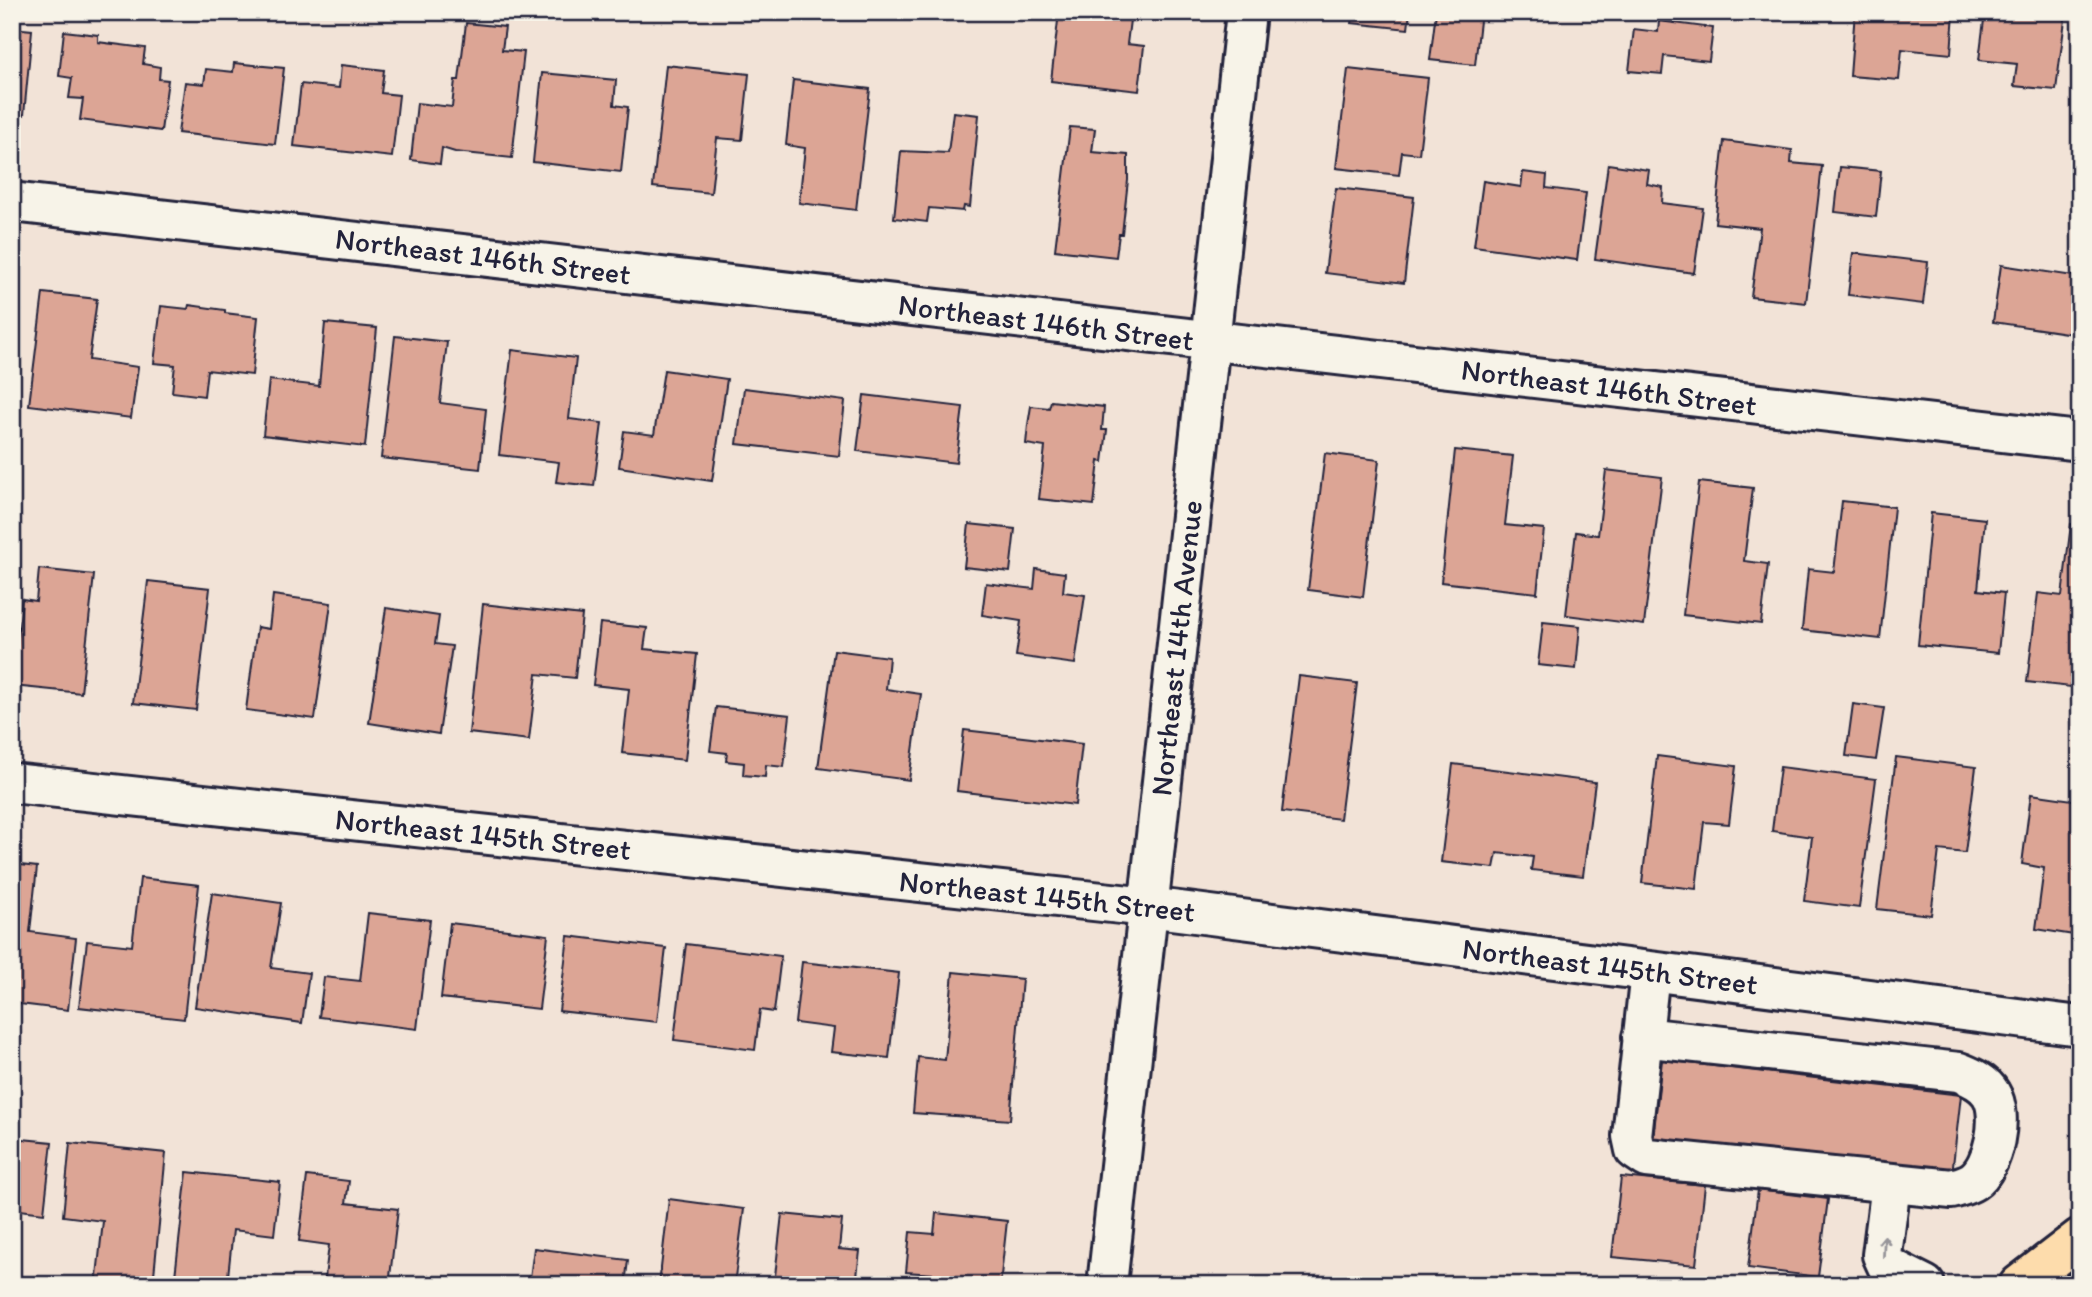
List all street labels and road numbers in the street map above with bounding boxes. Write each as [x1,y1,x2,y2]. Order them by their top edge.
street label: Northeast 146th Street [333,219,633,293]
street label: Northeast 146th Street [896,285,1196,359]
street label: Northeast 146th Street [1459,350,1759,424]
street label: Northeast 14th Avenue [1142,498,1210,798]
street label: Northeast 145th Street [333,800,633,868]
street label: Northeast 145th Street [897,862,1197,930]
street label: Northeast 145th Street [1460,930,1760,1002]

